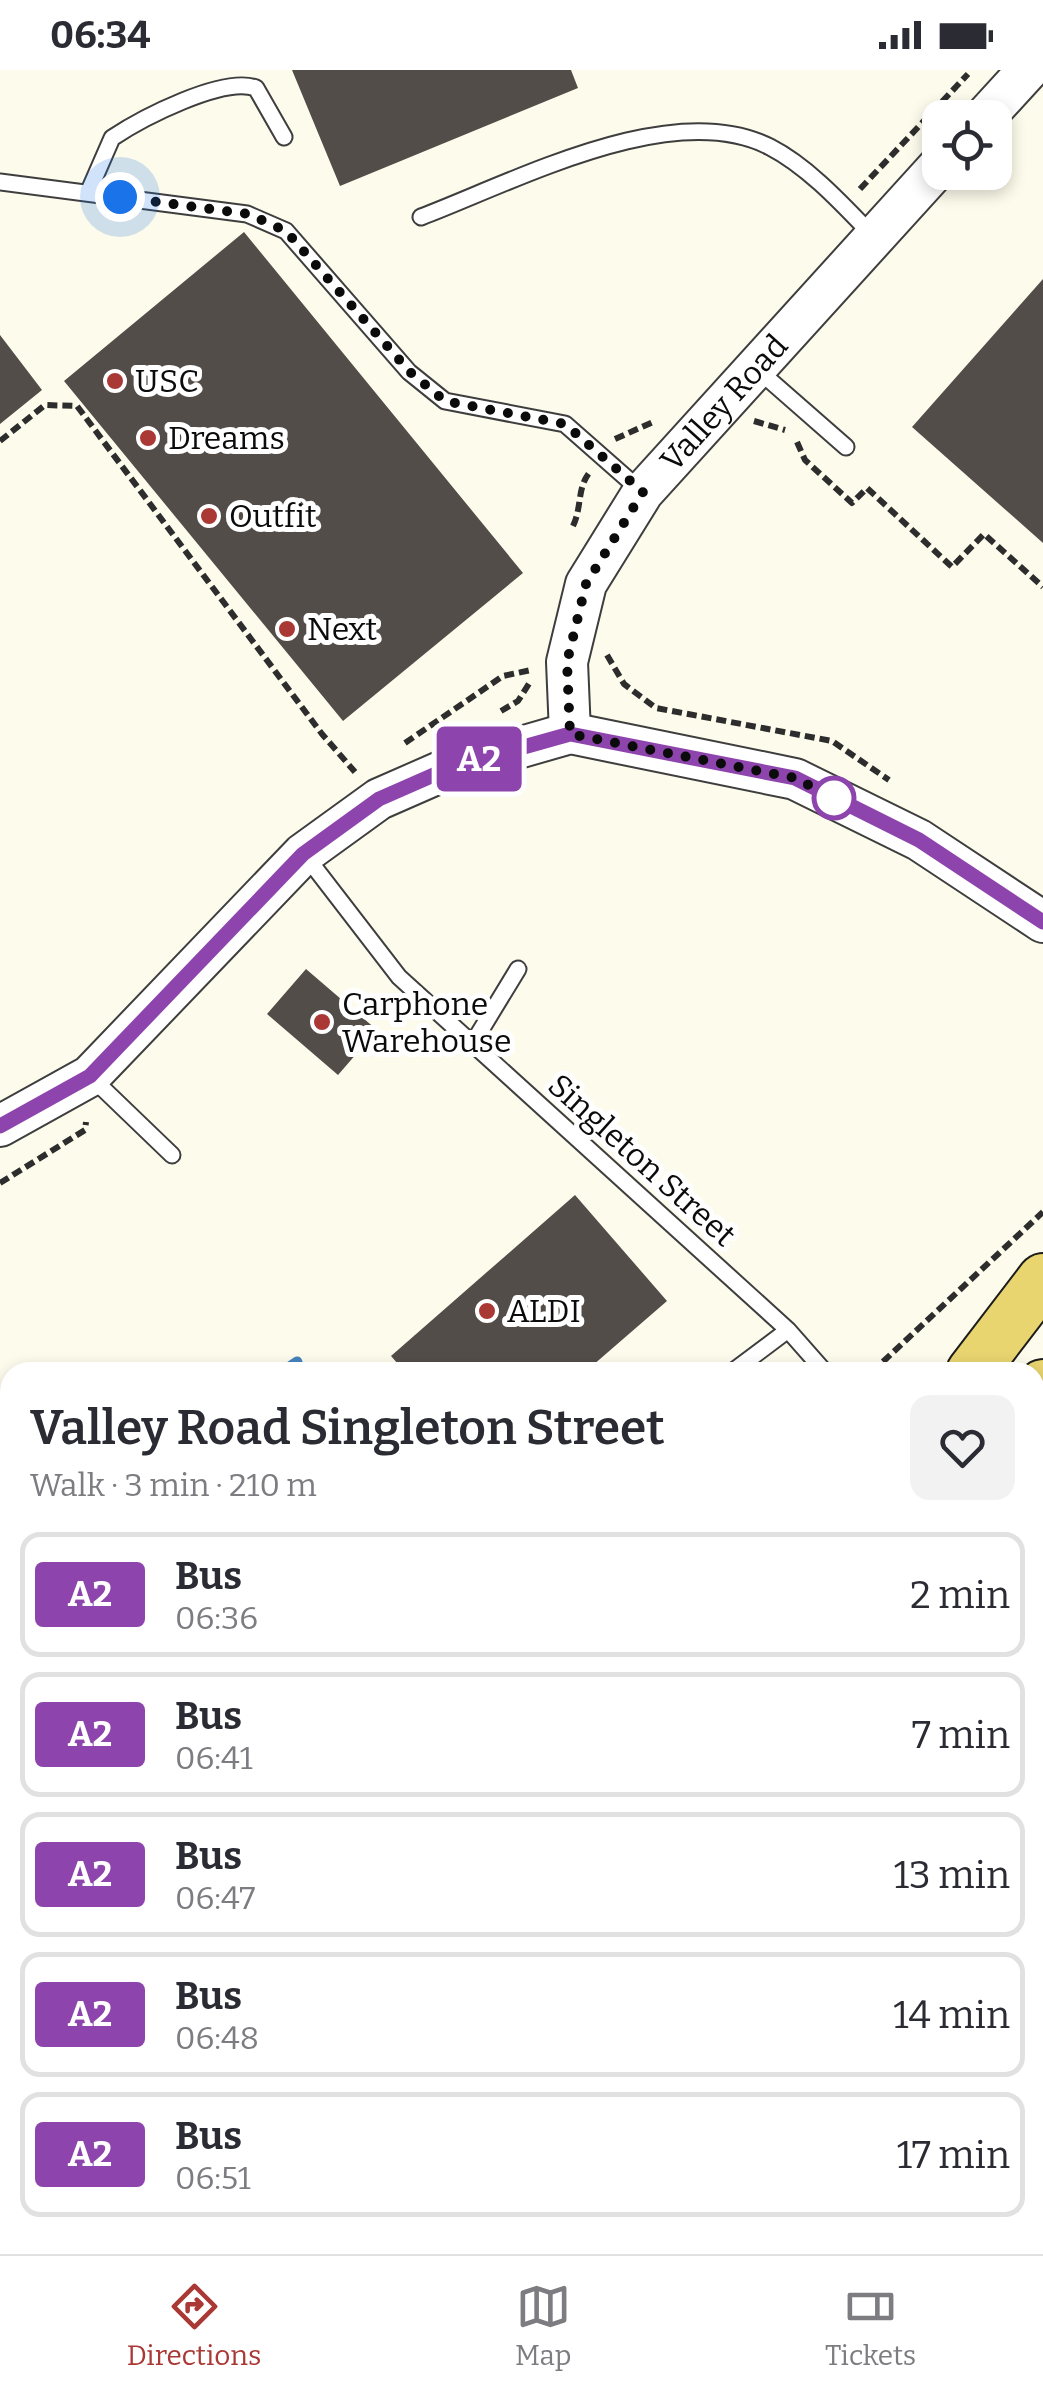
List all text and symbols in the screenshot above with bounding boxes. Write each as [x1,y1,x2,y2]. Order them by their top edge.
text: 06:34 [50,12,150,58]
map controls [922,100,1012,190]
button: locate [922,100,1012,190]
your location [95,172,145,222]
street label: Valley Road [652,327,795,479]
place label: USC [135,362,199,400]
marker: USC [104,370,126,392]
place label: Dreams [168,419,285,457]
marker: Dreams [137,427,159,449]
place label: Outfit [229,497,317,535]
marker: Outfit [198,505,220,527]
place label: Next [307,610,377,648]
marker: Next [276,618,298,640]
line badge: A2 [434,726,524,792]
text: A2 [457,738,501,780]
unlabelled marker [813,777,855,819]
place label: Carphone Warehouse [342,985,511,1060]
marker: Carphone Warehouse [311,1011,333,1033]
street label: Singleton Street [541,1066,744,1254]
place label: ALDI [507,1292,581,1330]
marker: ALDI [476,1300,498,1322]
button: heart [910,1395,1015,1500]
text: Valley Road Singleton Street [30,1399,665,1457]
text: Walk · 3 min · 210 m [30,1466,317,1504]
text: Bus [175,1553,242,1599]
text: 2 min [910,1572,1010,1618]
text: A2 [68,1573,112,1615]
text: 06:36 [175,1599,258,1637]
text: Bus [175,1693,242,1739]
text: 7 min [912,1712,1010,1758]
text: A2 [68,1713,112,1755]
text: 06:41 [175,1739,253,1777]
text: Bus [175,1833,242,1879]
text: 13 min [894,1852,1010,1898]
text: A2 [68,1853,112,1895]
text: 06:47 [175,1879,255,1917]
text: Bus [175,1973,242,2019]
text: 14 min [893,1992,1010,2038]
text: A2 [68,1993,112,2035]
text: 06:48 [175,2019,259,2057]
text: Bus [175,2113,242,2159]
text: 17 min [897,2132,1010,2178]
text: A2 [68,2133,112,2175]
text: 06:51 [175,2159,251,2197]
tab: Directions [127,2279,261,2372]
tab: Map [515,2279,571,2372]
tab: Tickets [825,2279,916,2372]

